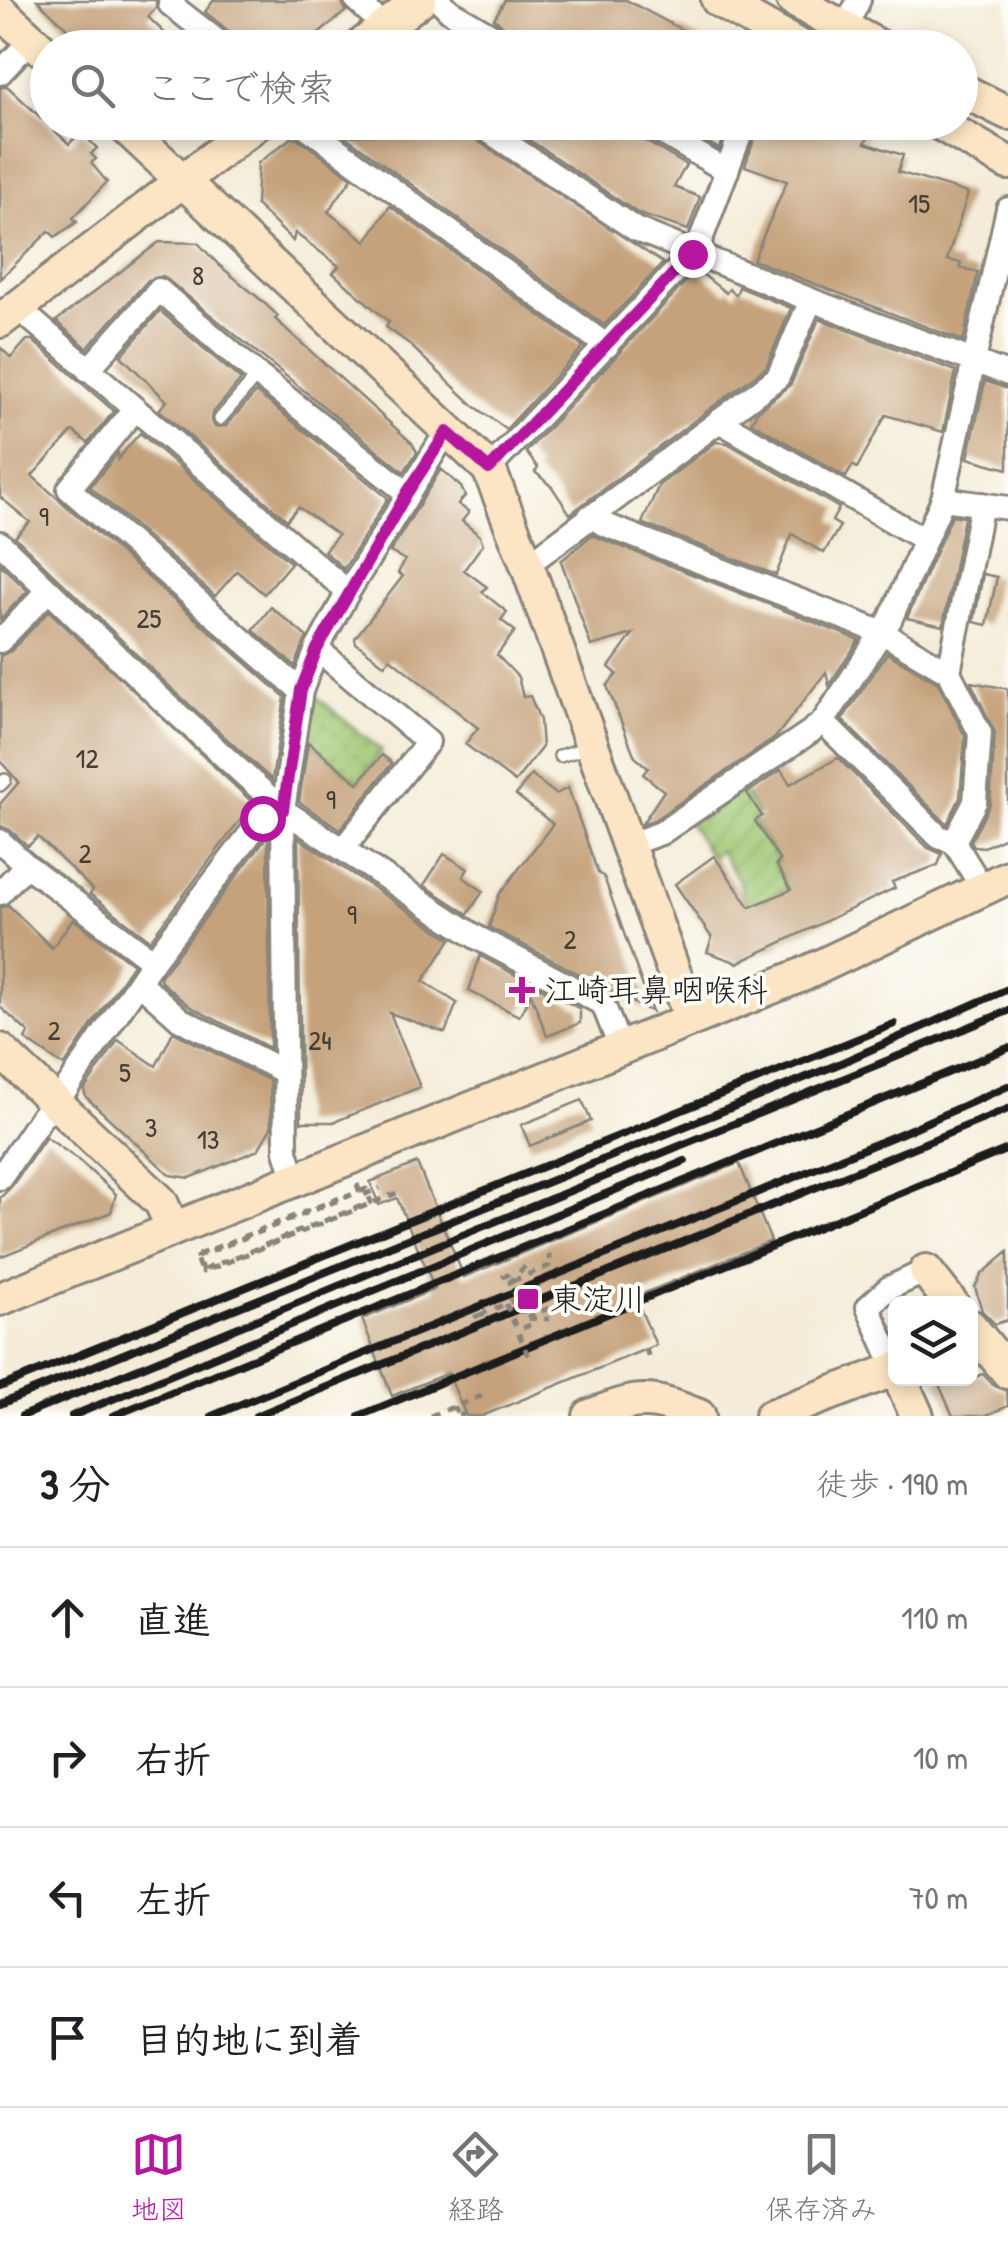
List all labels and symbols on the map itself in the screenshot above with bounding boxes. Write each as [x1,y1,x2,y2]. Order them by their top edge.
house number: 15 [908,184,930,222]
route end [670,232,716,278]
house number: 8 [192,256,204,294]
house number: 9 [39,497,49,535]
house number: 25 [137,599,162,637]
house number: 12 [75,739,99,777]
house number: 9 [326,780,336,818]
route start [240,796,286,842]
house number: 2 [78,834,92,872]
house number: 9 [347,895,357,933]
house number: 2 [563,920,577,958]
place label: 江崎耳鼻咽喉科 [544,968,768,1011]
marker: 江崎耳鼻咽喉科 [509,977,535,1003]
house number: 2 [47,1011,61,1049]
house number: 24 [308,1021,332,1059]
house number: 5 [119,1053,131,1091]
house number: 3 [145,1108,157,1146]
house number: 13 [197,1120,219,1158]
place label: 東淀川 [550,1277,646,1320]
marker: 東淀川 [515,1286,541,1312]

